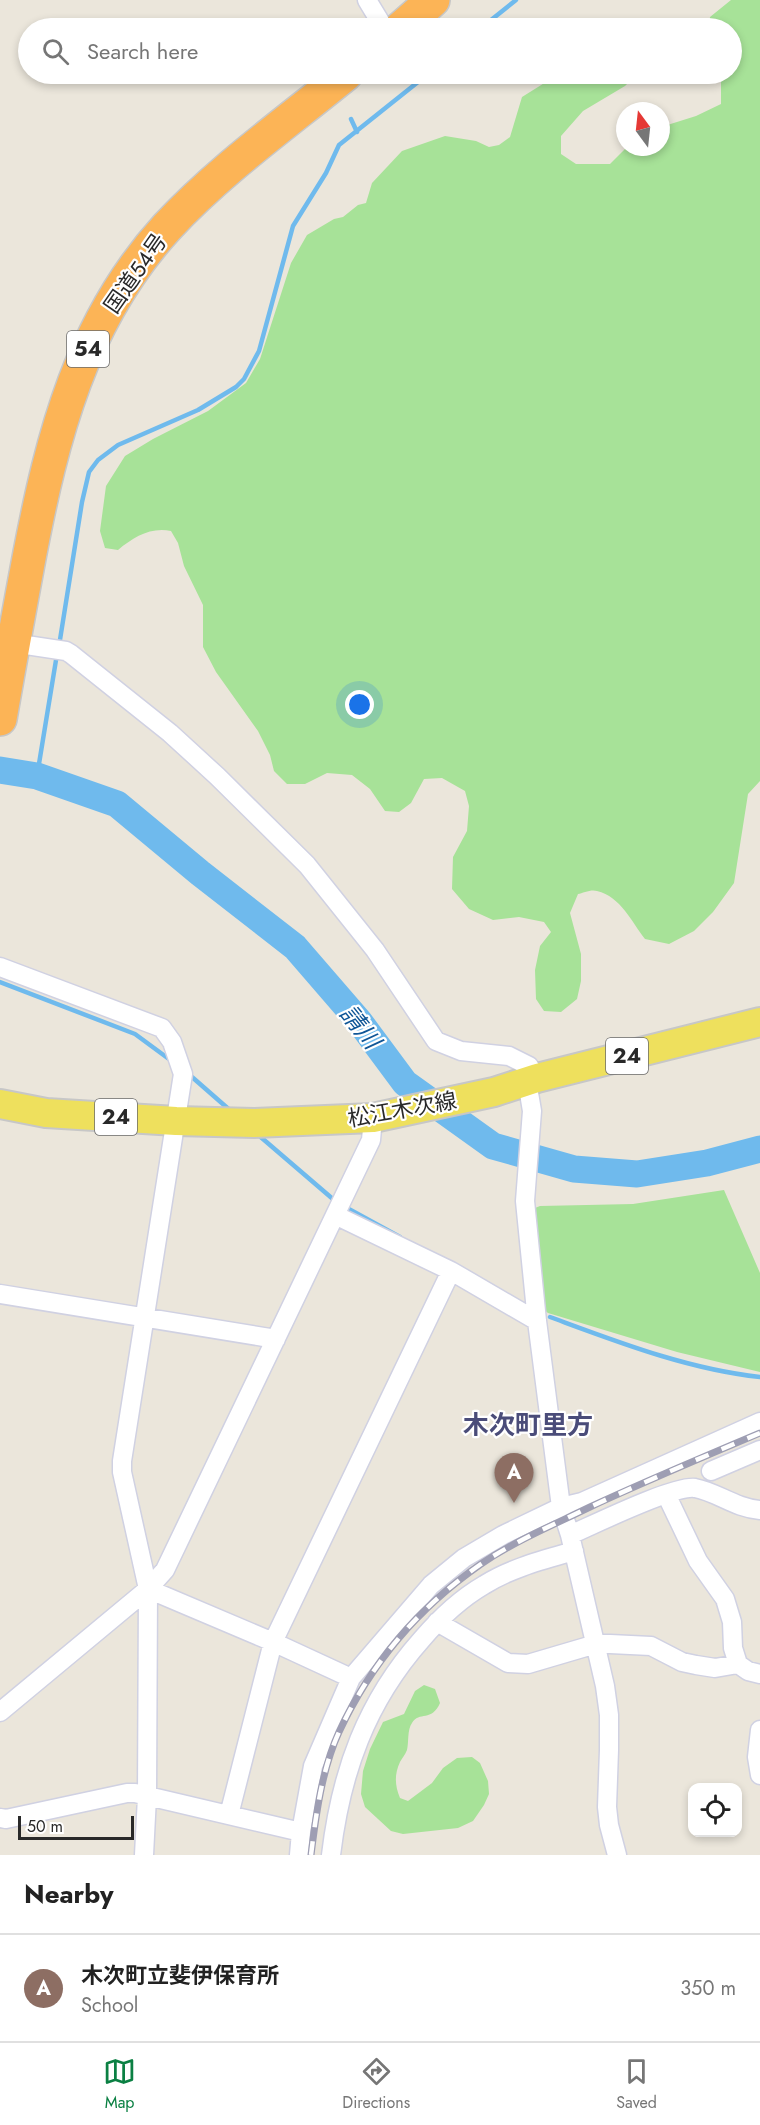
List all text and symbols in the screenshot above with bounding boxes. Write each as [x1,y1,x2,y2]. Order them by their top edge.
search box [18,18,742,84]
icon: search [39,35,72,68]
text: Search here [87,35,198,67]
north arrow [616,102,670,156]
street label: 国道54号 [96,226,174,320]
road number: 54 [67,331,109,367]
your location [345,690,374,719]
water label: 請川 [332,997,391,1059]
road number: 24 [606,1038,648,1074]
street label: 松江木次線 [345,1084,459,1134]
road number: 24 [95,1099,137,1135]
district label: 木次町里方 [463,1406,593,1444]
pin: A [494,1454,534,1503]
map controls [688,1783,742,1837]
button: locate [688,1783,742,1837]
scale bar [18,1813,134,1840]
text: 50 m [27,1815,63,1838]
text: Nearby [24,1875,113,1913]
text: 木次町立斐伊保育所 [81,1959,279,1991]
text: A [36,1974,51,2003]
text: 350 m [680,1974,736,2003]
text: School [81,1991,138,2020]
tab: Map [103,2055,136,2114]
tab: Directions [342,2055,410,2114]
tab: Saved [616,2055,657,2114]

